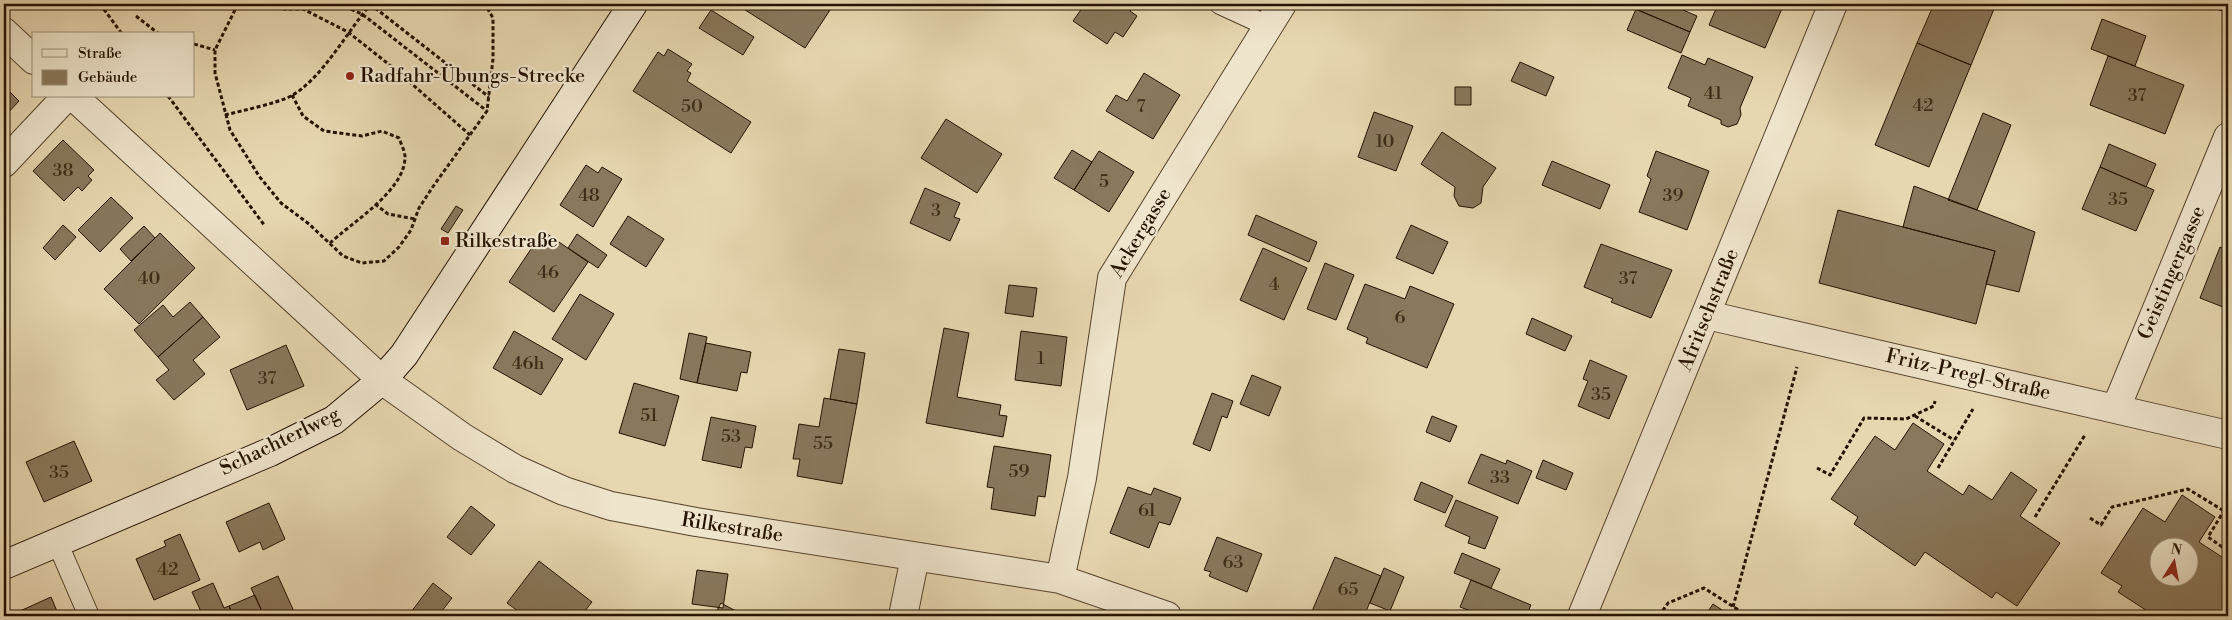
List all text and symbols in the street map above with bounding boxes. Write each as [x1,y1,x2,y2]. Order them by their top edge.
legend [32,32,195,98]
text: Straße [78,44,122,63]
place label: Radfahr-Übungs-Strecke [360,63,585,89]
text: Gebäude [78,68,137,87]
marker: Radfahr-Übungs-Strecke [344,70,356,82]
house number: 41 [1704,82,1722,105]
house number: 37 [2128,84,2146,107]
house number: 42 [1913,94,1933,117]
house number: 50 [681,95,703,118]
house number: 7 [1136,95,1146,118]
house number: 10 [1375,130,1395,153]
house number: 38 [53,159,73,182]
house number: 5 [1099,170,1109,193]
house number: 48 [578,184,600,207]
street label: Ackergasse [1104,184,1178,283]
house number: 39 [1663,184,1684,207]
house number: 35 [2108,188,2128,211]
house number: 3 [931,199,941,222]
street label: Geistingergasse [2133,202,2211,344]
place label: Rilkestraße [455,229,558,254]
marker: Rilkestraße [439,235,451,247]
street label: Afritschstraße [1673,245,1745,376]
house number: 46 [537,261,559,284]
house number: 40 [138,267,160,290]
house number: 37 [1619,267,1637,290]
house number: 4 [1269,273,1280,296]
house number: 6 [1395,306,1406,329]
street label: Fritz-Pregl-Straße [1883,344,2053,406]
house number: 1 [1037,347,1045,370]
house number: 46h [512,352,544,375]
house number: 37 [258,367,276,390]
house number: 35 [1591,383,1611,406]
street label: Schachterlweg [216,402,345,482]
house number: 51 [640,404,658,427]
house number: 53 [721,425,741,448]
house number: 55 [813,432,833,455]
house number: 59 [1009,460,1030,483]
house number: 35 [49,461,69,484]
house number: 33 [1490,466,1510,489]
house number: 61 [1138,499,1156,522]
street label: Rilkestraße [679,508,785,548]
north arrow [2150,538,2200,588]
text: N [2169,540,2183,560]
house number: 63 [1223,551,1243,574]
house number: 42 [158,558,178,581]
house number: 65 [1338,578,1358,601]

